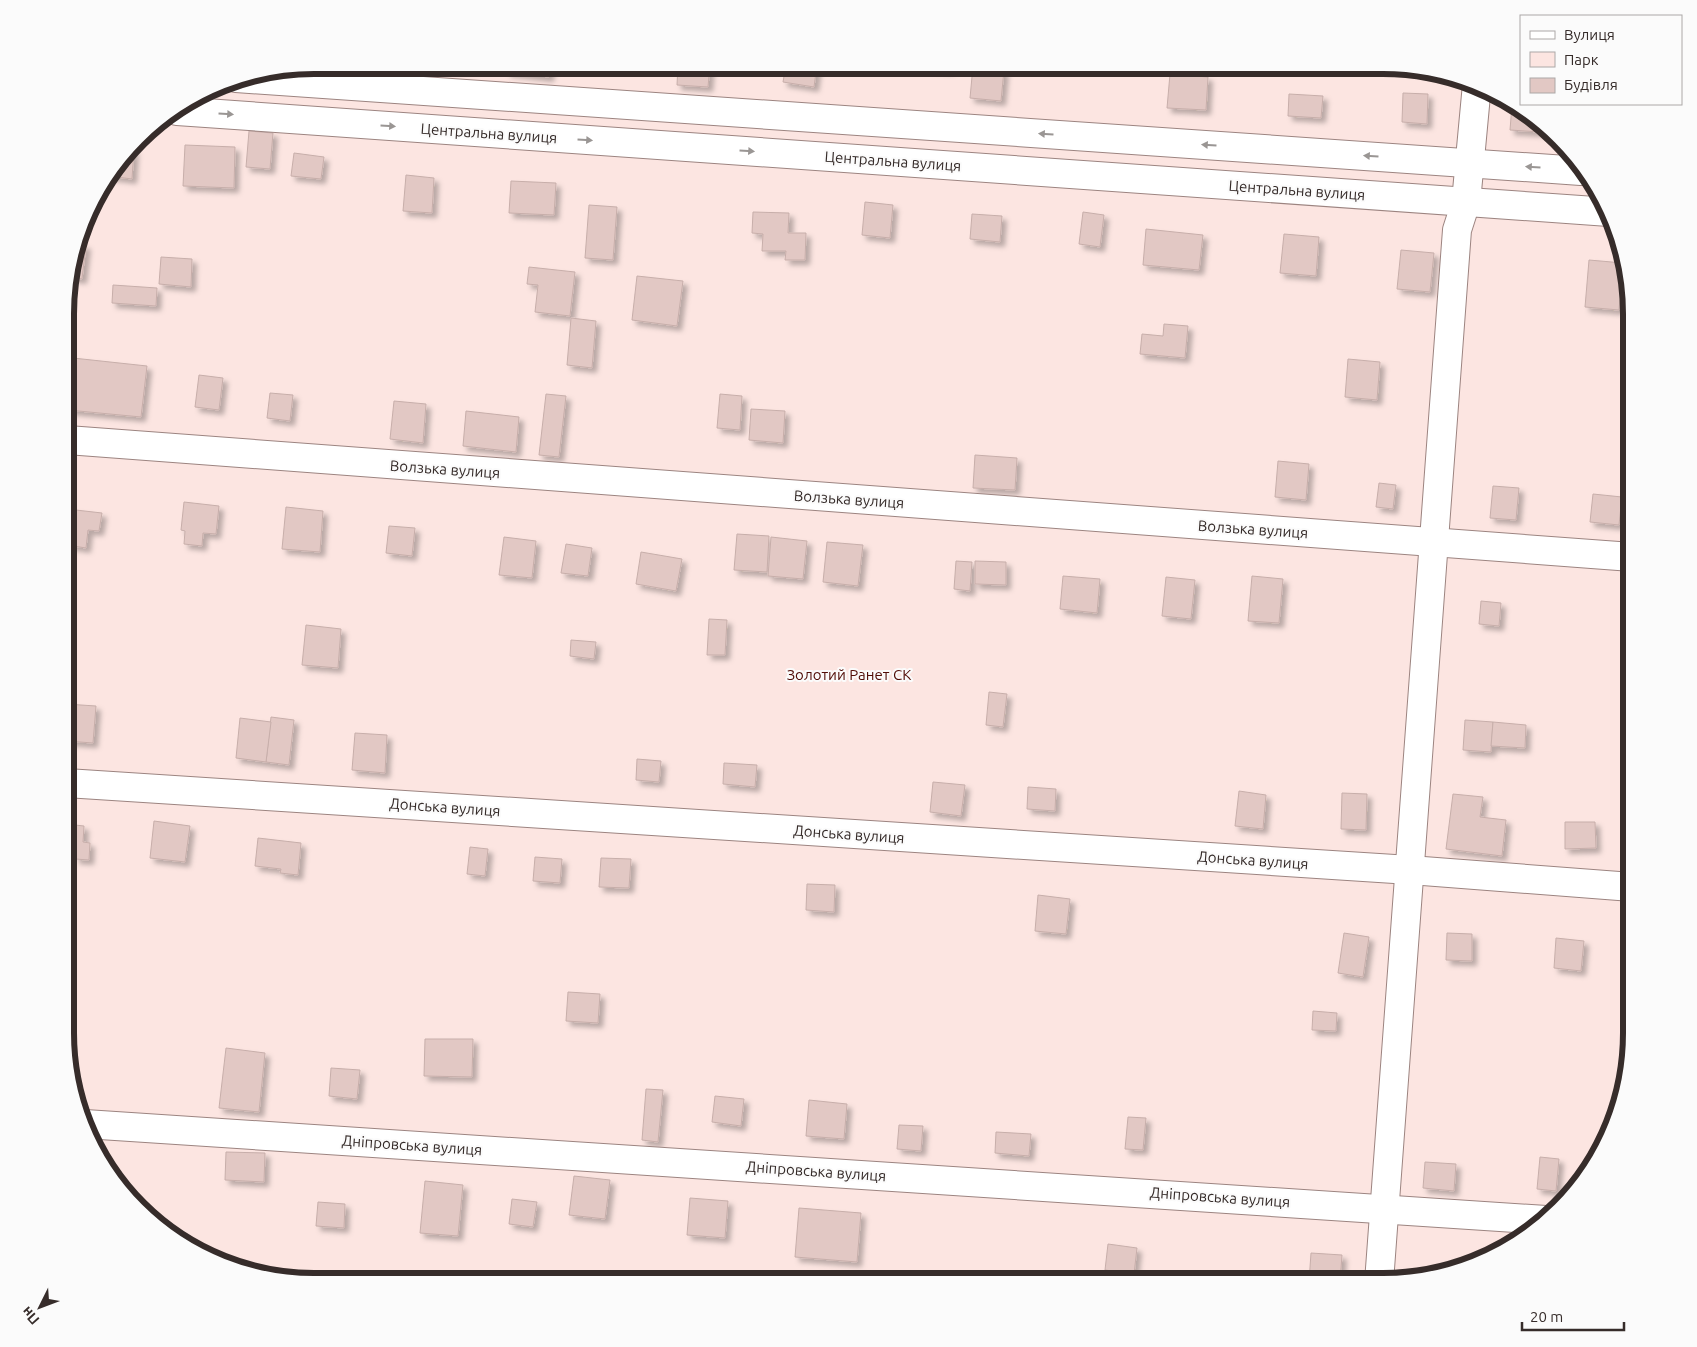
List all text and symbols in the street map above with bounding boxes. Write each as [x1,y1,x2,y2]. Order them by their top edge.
legend [1520,15,1682,105]
text: Вулиця [1564,26,1615,43]
text: Парк [1564,51,1599,68]
text: Будівля [1564,76,1618,93]
one-way arrow [218,111,234,119]
street label: Центральна вулиця [420,120,558,146]
one-way arrow [380,122,396,130]
one-way arrow [1038,129,1054,137]
one-way arrow [577,136,593,144]
one-way arrow [1200,140,1216,148]
one-way arrow [739,147,755,155]
street label: Центральна вулиця [824,148,962,174]
one-way arrow [1362,151,1378,159]
one-way arrow [1524,163,1540,171]
street label: Центральна вулиця [1228,177,1366,203]
street label: Волзька вулиця [389,457,501,481]
street label: Волзька вулиця [793,487,905,511]
street label: Волзька вулиця [1197,517,1309,541]
park label: Золотий Ранет СК [787,666,911,683]
street label: Донська вулиця [389,795,501,819]
street label: Донська вулиця [793,822,905,846]
street label: Донська вулиця [1197,848,1309,872]
street label: Дніпровська вулиця [341,1132,483,1158]
street label: Дніпровська вулиця [745,1158,887,1184]
street label: Дніпровська вулиця [1149,1184,1291,1210]
north arrow [15,1282,65,1332]
scale bar [1522,1300,1624,1332]
text: Пн [18,1304,42,1328]
text: 20 m [1530,1308,1563,1325]

